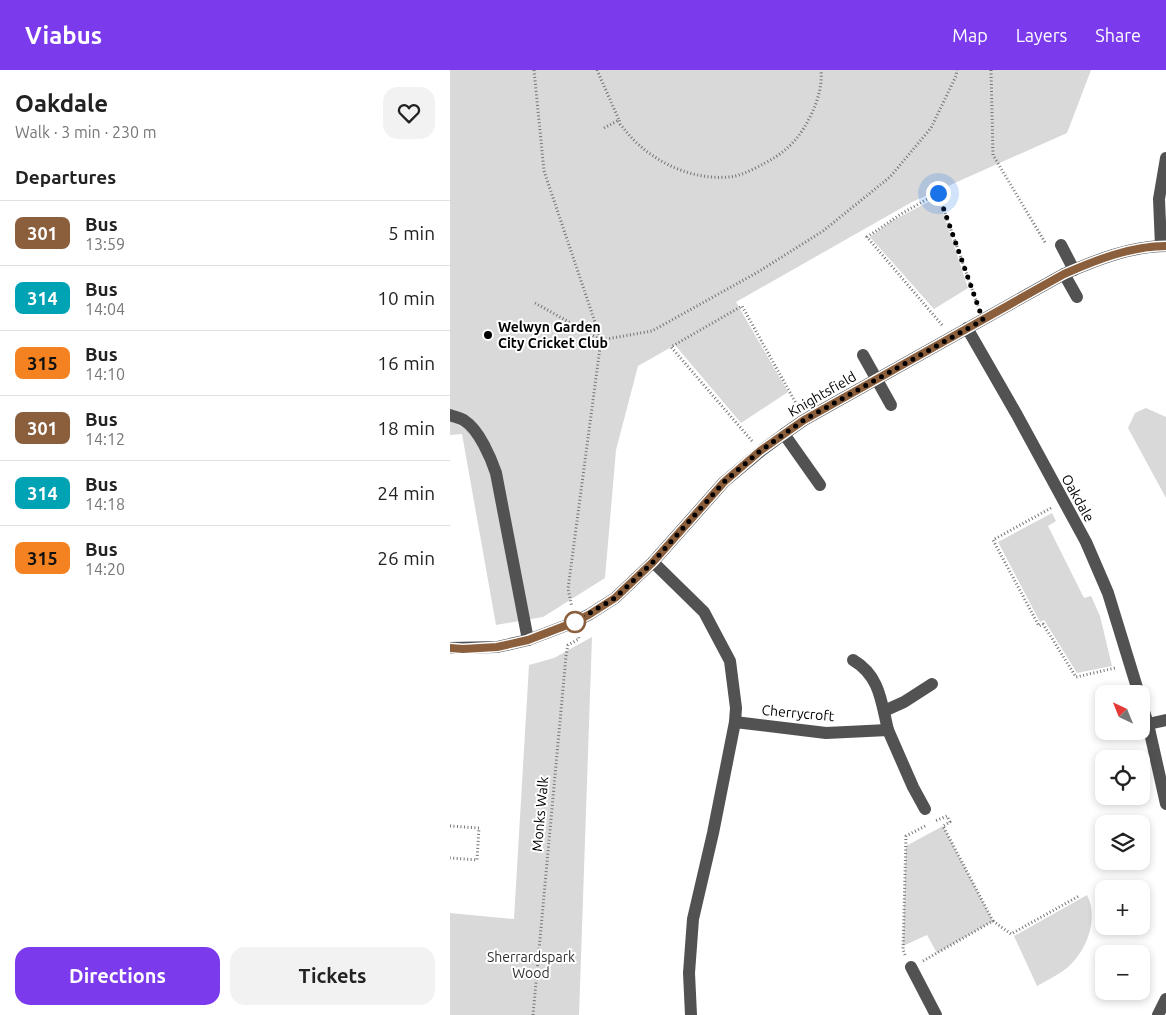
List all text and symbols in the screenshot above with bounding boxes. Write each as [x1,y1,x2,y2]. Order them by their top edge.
text: Viabus [25,22,102,49]
text: Map [952,25,988,45]
text: Layers [1016,25,1067,45]
text: Share [1095,25,1141,45]
button: heart [383,87,435,139]
text: Oakdale [15,90,108,117]
text: Walk · 3 min · 230 m [15,123,157,141]
text: Departures [15,166,116,188]
your location [926,181,951,206]
text: Bus [85,213,118,235]
text: 5 min [388,222,435,244]
text: 301 [27,223,58,243]
text: 13:59 [85,235,125,253]
text: Bus [85,278,118,300]
text: 10 min [377,287,435,309]
text: 314 [27,288,58,308]
text: 14:04 [85,300,125,318]
place label: Welwyn Garden City Cricket Club [498,319,608,351]
marker: Welwyn Garden City Cricket Club [482,329,494,341]
text: Bus [85,343,118,365]
text: 16 min [377,352,435,374]
text: 315 [27,353,58,373]
text: 14:10 [85,365,125,383]
street label: Knightsfield [785,368,859,420]
text: Bus [85,408,118,430]
text: 18 min [377,417,435,439]
text: 301 [27,418,58,438]
text: 14:12 [85,430,125,448]
street label: Oakdale [1058,472,1098,524]
text: Bus [85,473,118,495]
text: 24 min [377,482,435,504]
text: 314 [27,483,58,503]
text: 14:18 [85,495,125,513]
text: Bus [85,538,118,560]
text: 26 min [377,547,435,569]
text: 315 [27,548,58,568]
text: 14:20 [85,560,125,578]
unlabelled marker [564,611,586,633]
north arrow [1095,685,1150,740]
map controls [1095,685,1150,1000]
street label: Cherrycroft [761,702,835,724]
button: locate [1095,750,1150,805]
street label: Monks Walk [529,776,551,852]
button: layers [1095,815,1150,870]
button: + [1095,880,1150,935]
button: − [1095,945,1150,1000]
button: Directions [15,947,220,1005]
button: Tickets [230,947,435,1005]
park label: Sherrardspark Wood [487,949,575,981]

